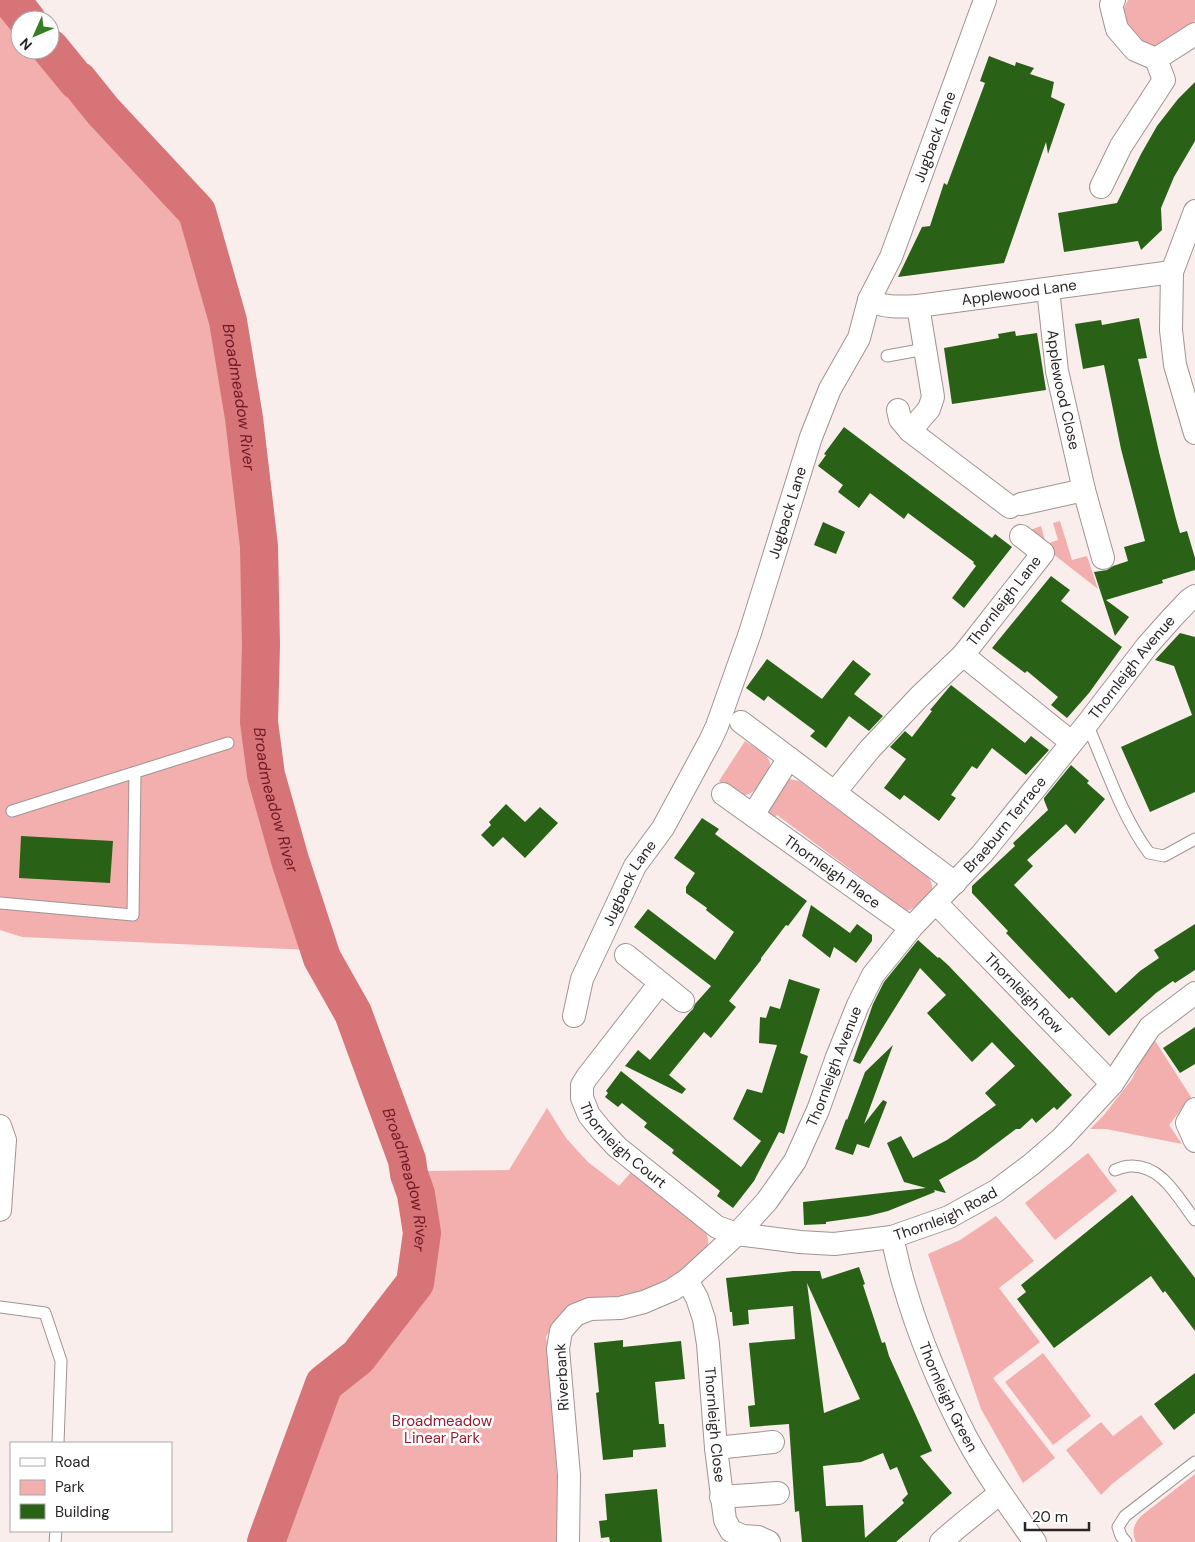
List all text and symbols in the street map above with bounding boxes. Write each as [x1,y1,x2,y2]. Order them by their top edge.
north arrow [10,10,60,60]
text: N [16,34,36,54]
street label: Jugback Lane [909,89,961,185]
street label: Applewood Lane [960,275,1078,310]
water label: Broadmeadow River [218,322,261,473]
street label: Applewood Close [1043,329,1085,452]
street label: Jugback Lane [764,464,811,561]
street label: Thornleigh Lane [962,552,1046,650]
street label: Thornleigh Avenue [1084,611,1180,723]
water label: Broadmeadow River [249,726,304,876]
street label: Braeburn Terrace [959,772,1051,877]
street label: Thornleigh Place [780,831,884,913]
street label: Jugback Lane [598,836,661,929]
street label: Thornleigh Row [980,949,1068,1038]
street label: Thornleigh Avenue [802,1003,866,1130]
street label: Thornleigh Court [575,1099,671,1193]
water label: Broadmeadow River [378,1105,433,1254]
street label: Thornleigh Road [891,1182,1001,1246]
street label: Thornleigh Green [914,1339,982,1456]
street label: Riverbank [550,1342,574,1411]
street label: Thornleigh Close [700,1366,730,1484]
park label: Broadmeadow Linear Park [392,1411,493,1448]
legend [10,1442,172,1532]
text: Road [55,1452,90,1472]
text: Park [55,1477,85,1497]
scale bar [1025,1500,1089,1532]
text: Building [55,1502,110,1522]
text: 20 m [1032,1507,1068,1527]

